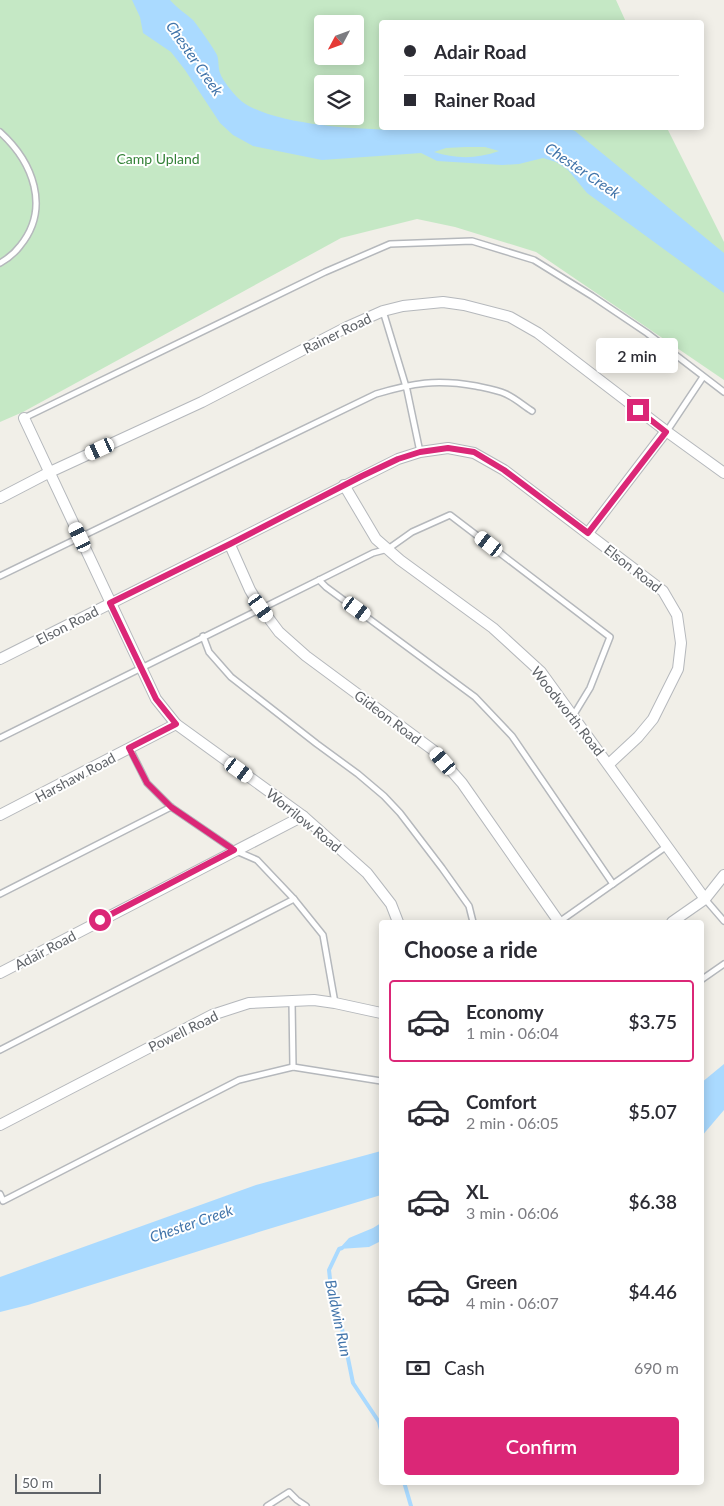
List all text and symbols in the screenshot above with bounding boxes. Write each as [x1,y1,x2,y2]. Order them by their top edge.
north arrow [314,15,364,65]
map controls [314,15,364,125]
water label: Chester Creek [163,17,228,99]
text: Adair Road [434,40,526,63]
button: layers [314,75,364,125]
text: Rainer Road [434,88,536,111]
water label: Chester Creek [542,138,625,202]
park label: Camp Upland [116,150,200,167]
street label: Rainer Road [300,309,374,357]
callout: 2 min [597,338,679,372]
text: 2 min [617,346,657,365]
route end [627,399,649,421]
car [83,436,116,462]
car [66,520,93,554]
car [472,529,505,559]
street label: Elson Road [601,540,665,596]
car [246,591,275,625]
car [340,594,373,624]
street label: Elson Road [33,602,101,648]
street label: Woodworth Road [528,663,608,759]
street label: Gideon Road [351,686,425,748]
car [427,745,458,777]
street label: Harshaw Road [32,749,118,805]
car [222,755,255,785]
street label: Worrilow Road [263,785,345,855]
route start [89,909,111,931]
street label: Adair Road [11,927,79,973]
text: Choose a ride [404,936,538,963]
icon: car [406,999,451,1044]
text: Economy [466,1000,544,1023]
street label: Powell Road [145,1007,221,1055]
text: $3.75 [628,1010,677,1033]
text: 1 min · 06:04 [466,1023,559,1042]
icon: car [406,1089,451,1134]
text: Comfort [466,1090,537,1113]
text: $5.07 [628,1100,677,1123]
text: 2 min · 06:05 [466,1113,559,1132]
icon: car [406,1179,451,1224]
text: XL [466,1180,489,1203]
text: $6.38 [628,1190,677,1213]
water label: Chester Creek [147,1200,236,1246]
text: 3 min · 06:06 [466,1203,559,1222]
icon: car [406,1269,451,1314]
text: Green [466,1270,517,1293]
water label: Baldwin Run [322,1278,356,1358]
text: $4.46 [628,1280,677,1303]
text: 4 min · 06:07 [466,1293,559,1312]
icon: cash [404,1354,432,1382]
text: Cash [444,1356,485,1379]
text: 690 m [634,1358,679,1377]
button: Confirm [404,1417,679,1475]
scale bar [15,1471,101,1494]
text: 50 m [22,1474,53,1491]

